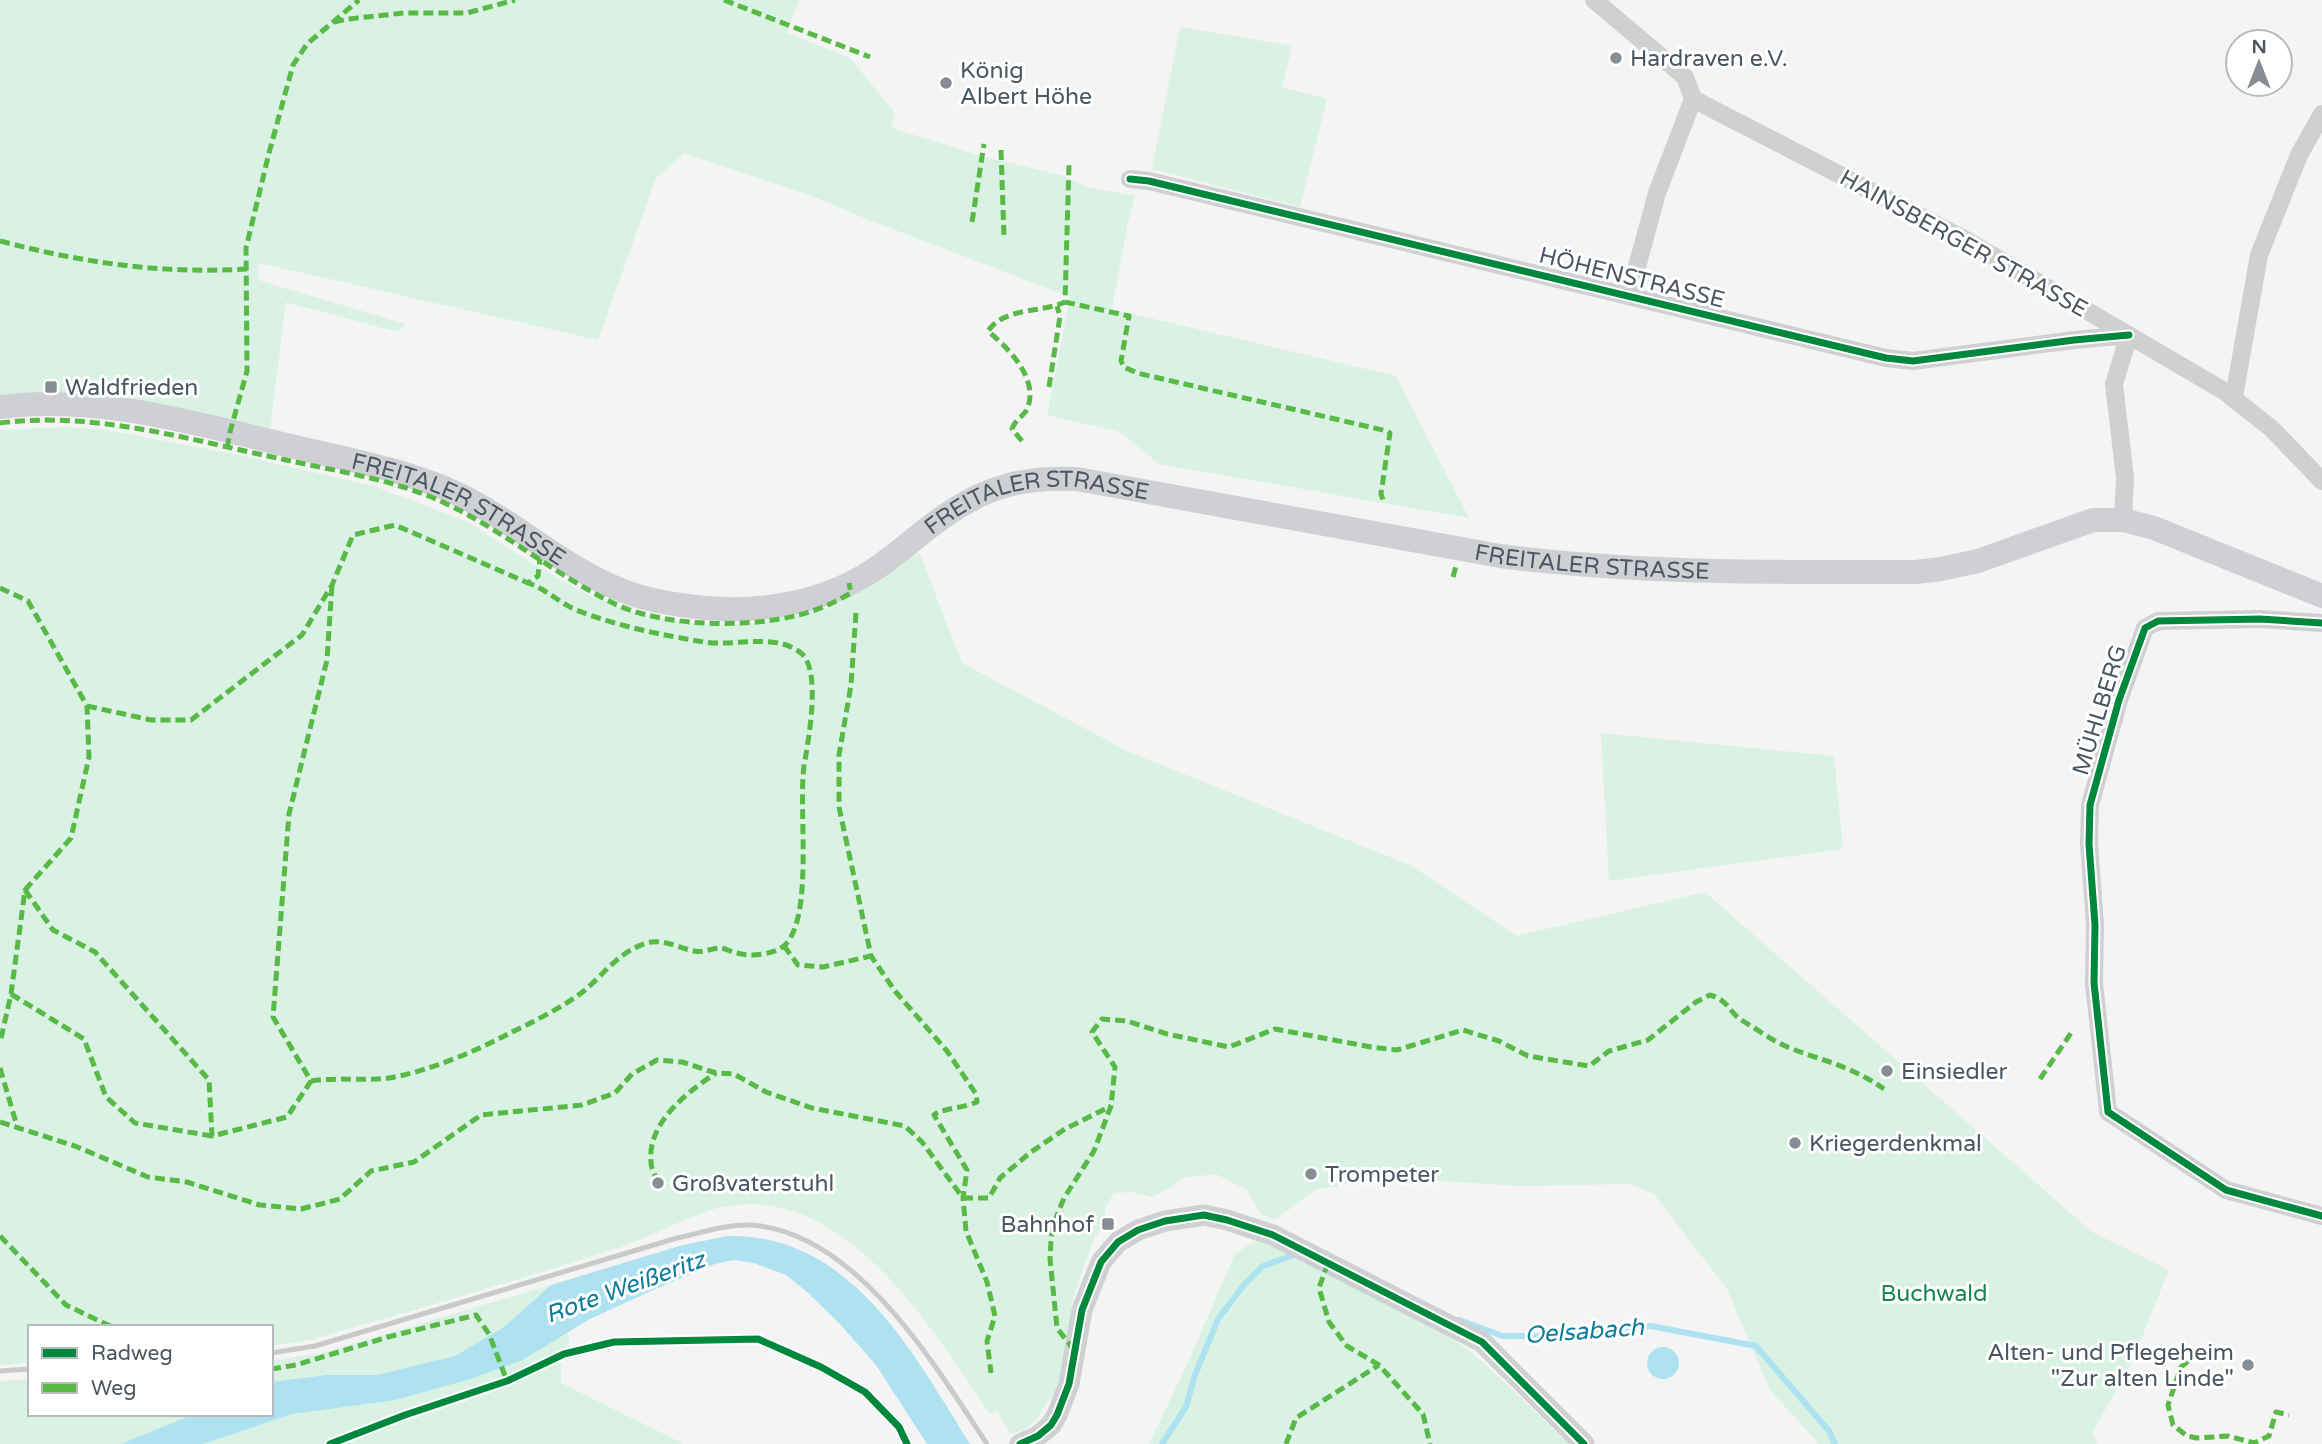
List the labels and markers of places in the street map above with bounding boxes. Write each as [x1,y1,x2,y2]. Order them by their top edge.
place label: Hardraven e.V. [1630,45,1788,73]
marker: Hardraven e.V. [1608,50,1624,66]
place label: König Albert Höhe [960,57,1092,111]
marker: König Albert Höhe [938,75,954,91]
place label: Waldfrieden [65,374,198,402]
marker: Waldfrieden [43,379,59,395]
place label: Einsiedler [1901,1058,2007,1086]
marker: Einsiedler [1879,1063,1895,1079]
place label: Kriegerdenkmal [1809,1130,1982,1158]
marker: Kriegerdenkmal [1787,1135,1803,1151]
place label: Trompeter [1325,1161,1439,1189]
marker: Trompeter [1303,1166,1319,1182]
place label: Großvaterstuhl [672,1170,834,1198]
marker: Großvaterstuhl [650,1175,666,1191]
place label: Bahnhof [1000,1211,1094,1239]
marker: Bahnhof [1100,1216,1116,1232]
place label: Alten- und Pflegeheim "Zur alten Linde" [1987,1339,2234,1393]
marker: Alten- und Pflegeheim "Zur alten Linde" [2240,1357,2256,1373]

